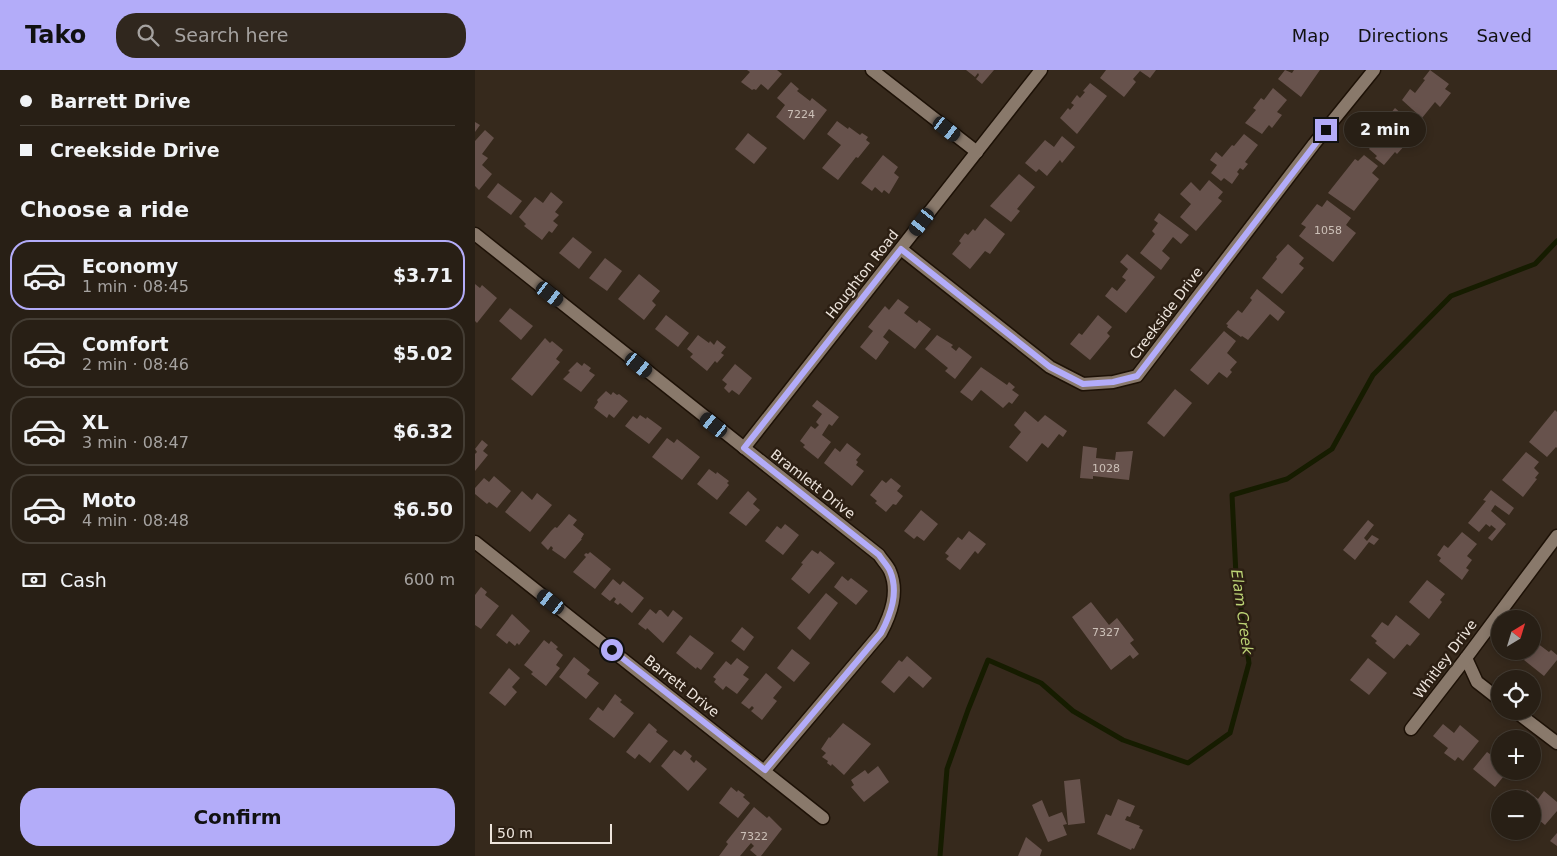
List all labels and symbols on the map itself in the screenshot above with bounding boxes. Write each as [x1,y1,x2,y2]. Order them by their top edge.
house number: 7224 [787,108,815,121]
callout: 2 min [1343,112,1426,148]
car [930,114,963,144]
route end [1315,119,1337,141]
car [906,206,937,238]
house number: 1058 [1314,224,1342,237]
street label: Houghton Road [822,226,902,322]
street label: Creekside Drive [1126,264,1206,362]
car [533,279,566,309]
car [622,350,655,380]
car [697,410,730,440]
street label: Bramlett Drive [768,446,858,522]
house number: 1028 [1092,462,1120,475]
water label: Elam Creek [1227,568,1257,657]
car [534,587,567,617]
north arrow [1491,610,1541,660]
street label: Whitley Drive [1410,616,1480,702]
house number: 7327 [1092,626,1120,639]
route start [601,639,623,661]
street label: Barrett Drive [641,652,723,720]
scale bar [490,821,613,844]
house number: 7322 [740,830,768,843]

